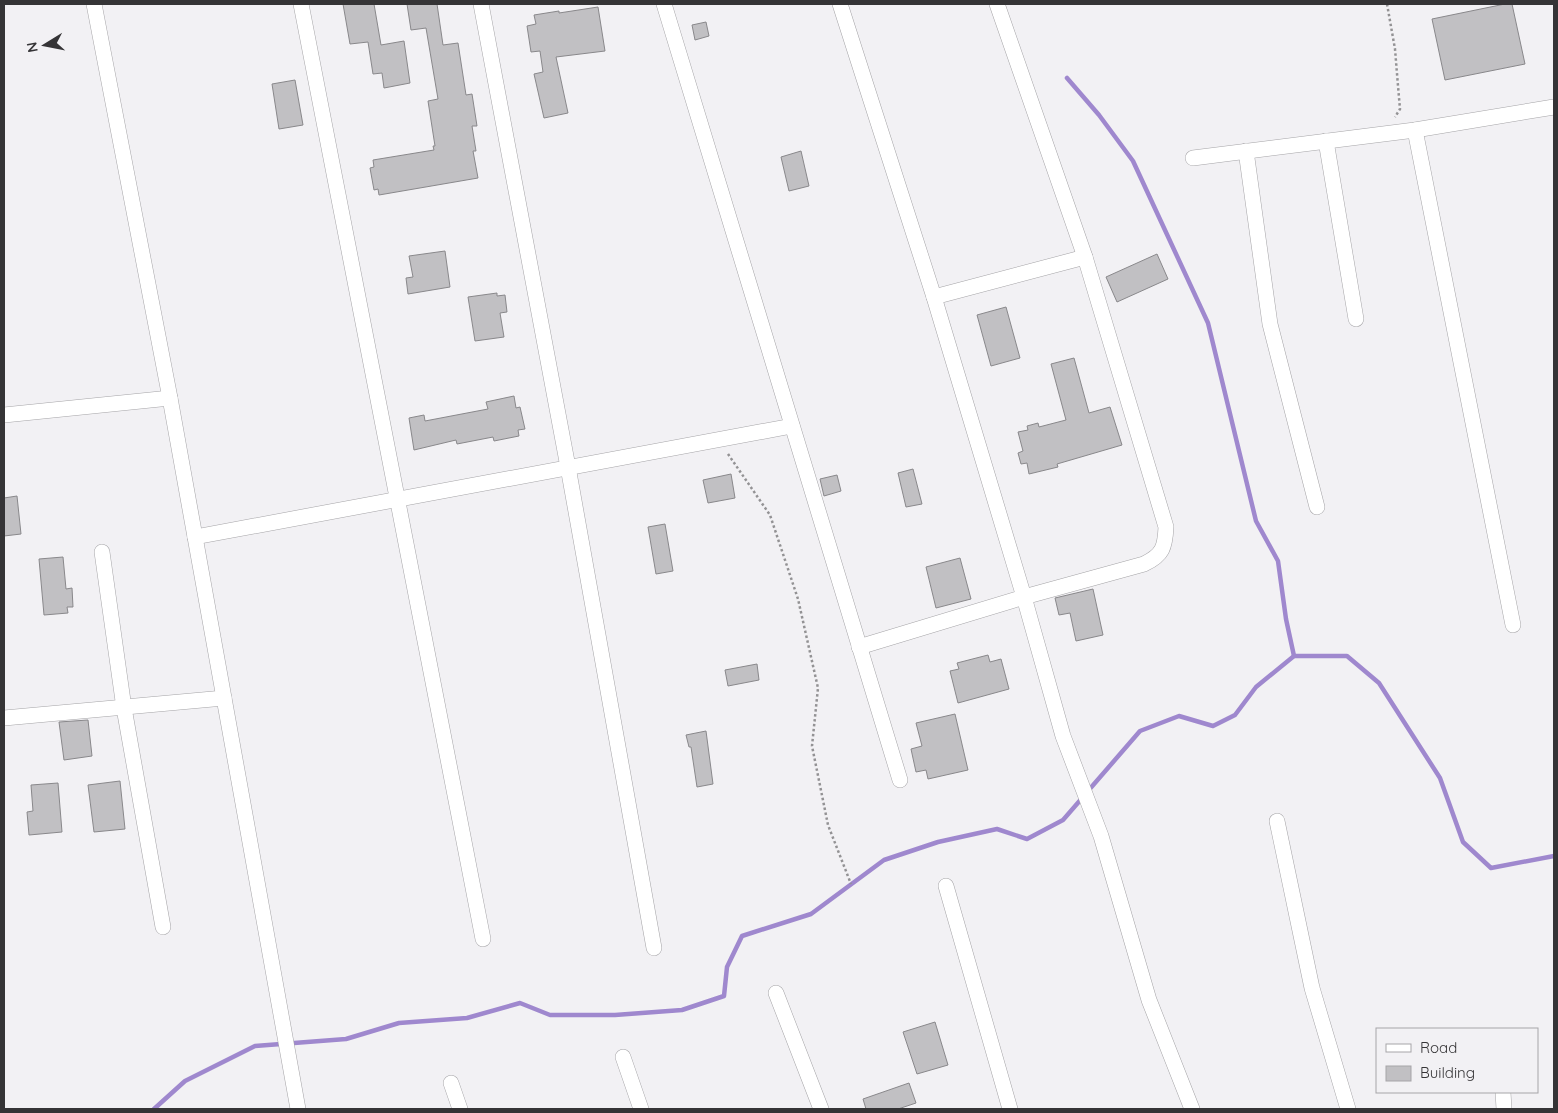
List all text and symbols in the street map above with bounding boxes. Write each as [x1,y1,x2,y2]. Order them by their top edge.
north arrow [20,20,70,70]
text: N [22,41,42,54]
legend [1376,1028,1538,1093]
text: Road [1420,1038,1457,1057]
text: Building [1420,1063,1475,1082]

